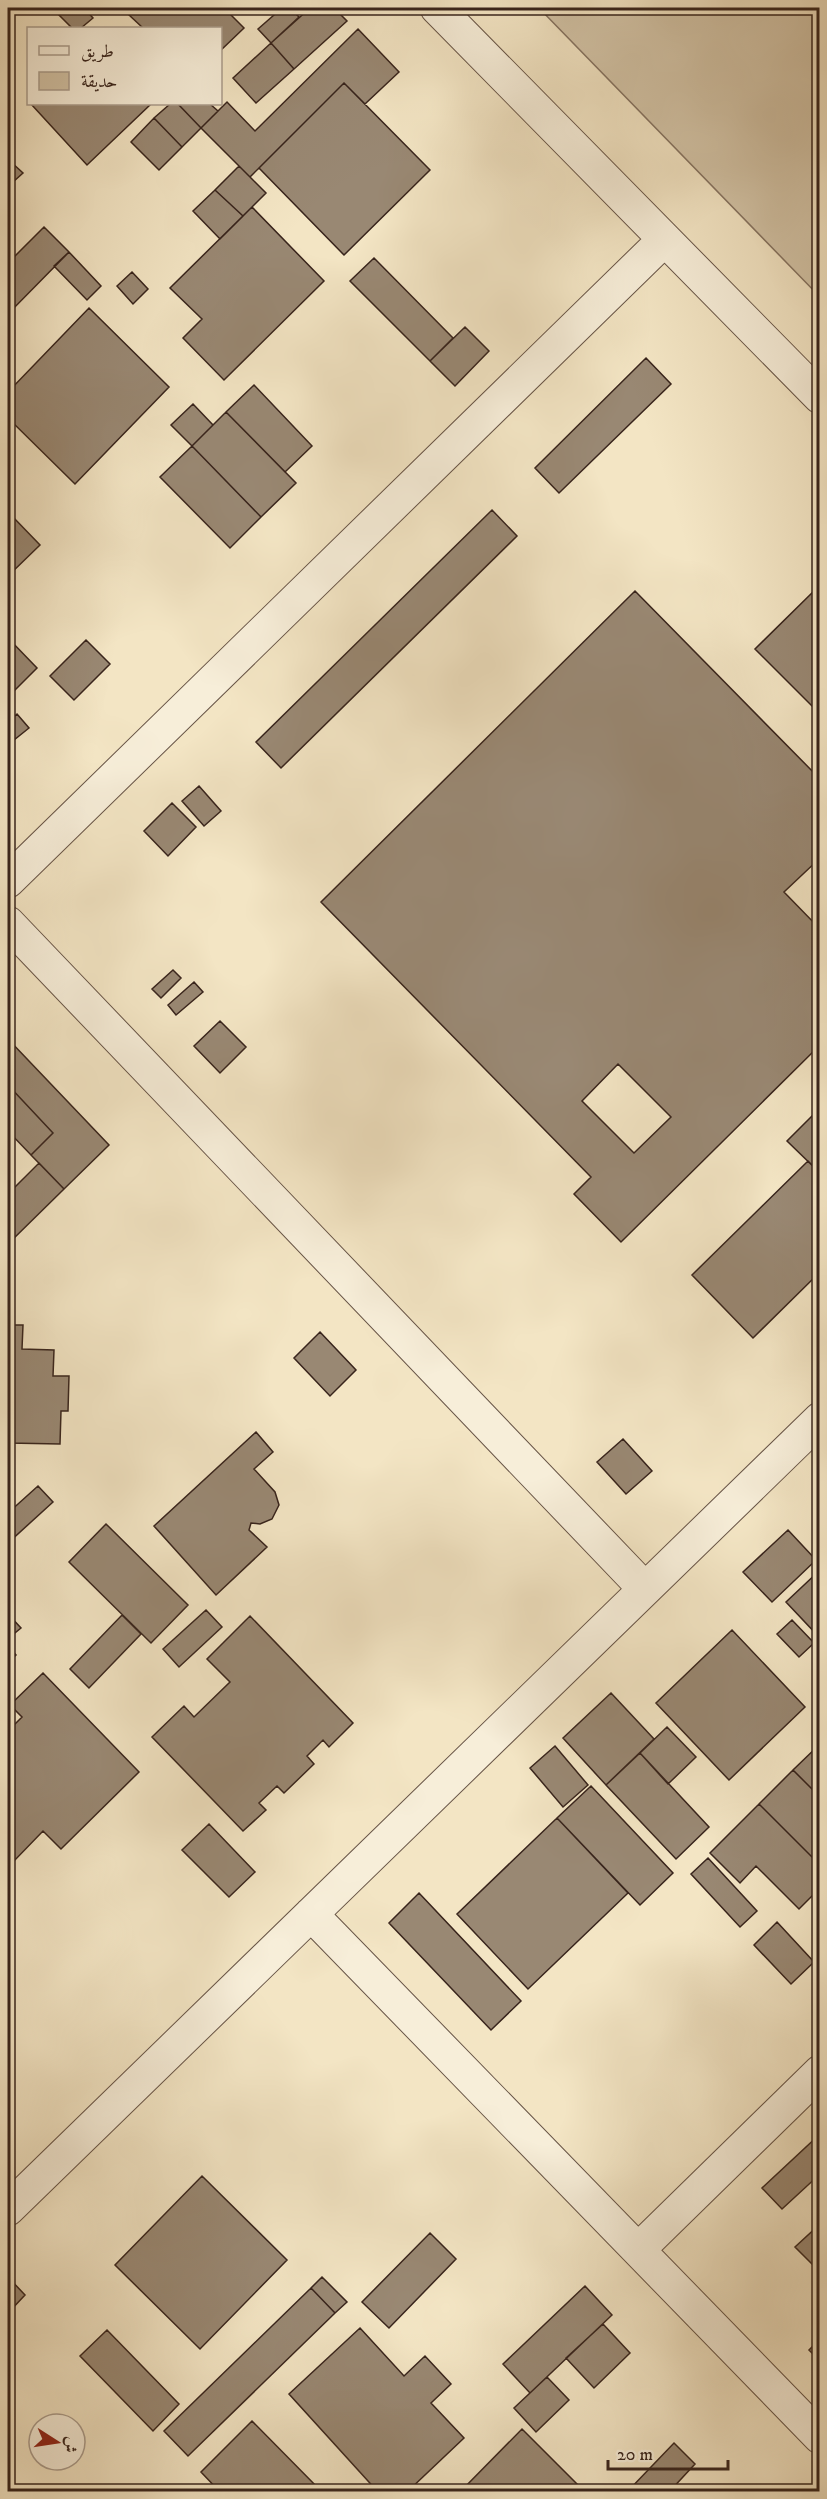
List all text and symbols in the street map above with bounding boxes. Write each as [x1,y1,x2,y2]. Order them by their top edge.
legend [27,27,222,105]
text: طريق [81,41,114,63]
text: حديقة [81,71,117,93]
north arrow [27,2412,87,2472]
scale bar [608,2433,728,2471]
text: ش [59,2435,82,2455]
text: 20 m [617,2444,653,2466]

